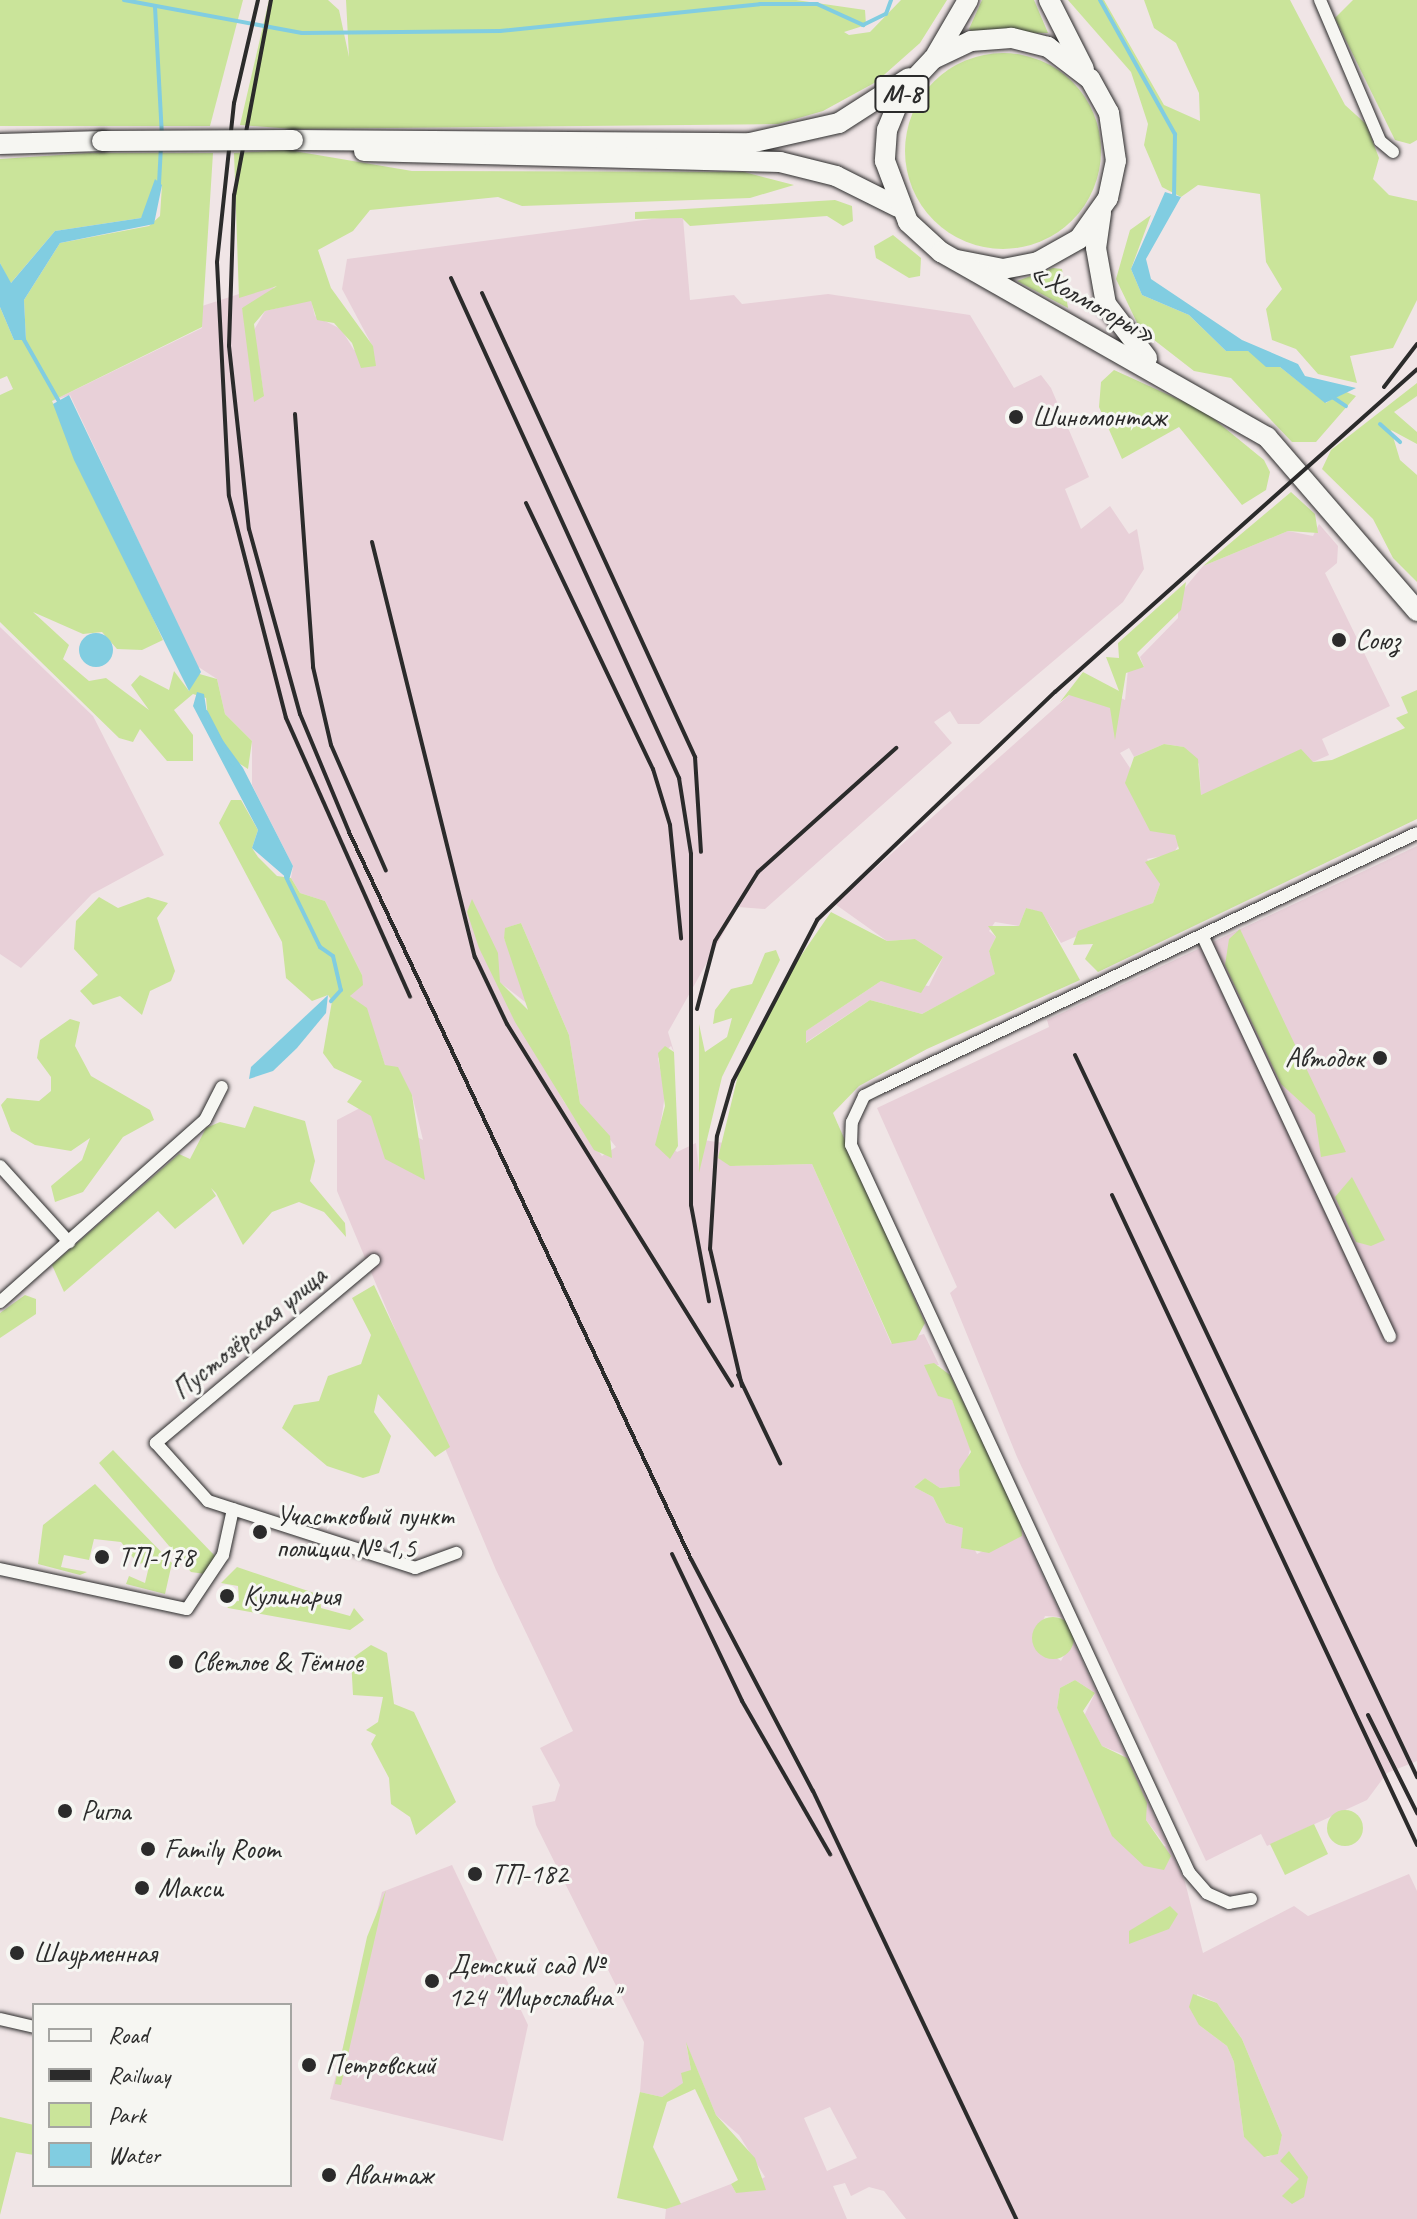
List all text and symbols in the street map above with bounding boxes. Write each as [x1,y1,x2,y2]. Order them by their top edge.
road number: М-8 [874,72,930,116]
street label: «Холмогоры» [1024,255,1162,351]
place label: Шиномонтаж [1032,400,1166,434]
marker: Шиномонтаж [1007,408,1025,426]
place label: Союз [1355,623,1400,657]
marker: Союз [1330,631,1348,649]
place label: Автодок [1285,1041,1364,1075]
marker: Автодок [1371,1049,1389,1067]
street label: Пустозёрская улица [164,1258,334,1408]
place label: Участковый пункт полиции № 1,5 [276,1499,453,1565]
marker: Участковый пункт полиции № 1,5 [251,1523,269,1541]
place label: ТП-178 [118,1540,195,1574]
marker: ТП-178 [93,1548,111,1566]
place label: Кулинария [243,1579,340,1613]
marker: Кулинария [218,1587,236,1605]
place label: Светлое & Тёмное [192,1645,363,1679]
marker: Светлое & Тёмное [167,1653,185,1671]
place label: Ригла [81,1794,131,1828]
marker: Ригла [56,1802,74,1820]
place label: Family Room [164,1832,280,1866]
marker: Family Room [139,1840,157,1858]
place label: ТП-182 [491,1857,568,1891]
marker: ТП-182 [466,1865,484,1883]
place label: Макси [158,1871,223,1905]
marker: Макси [133,1879,151,1897]
place label: Шаурменная [33,1936,157,1970]
marker: Шаурменная [8,1944,26,1962]
place label: Детский сад № 124 "Мирославна" [448,1948,619,2014]
marker: Детский сад № 124 "Мирославна" [423,1972,441,1990]
legend [32,2003,292,2187]
text: Road [108,2020,148,2050]
place label: Петровский [325,2048,436,2082]
marker: Петровский [300,2056,318,2074]
text: Railway [108,2060,170,2090]
text: Park [108,2100,146,2130]
text: Water [108,2140,160,2170]
place label: Авантаж [345,2158,433,2192]
marker: Авантаж [320,2166,338,2184]

